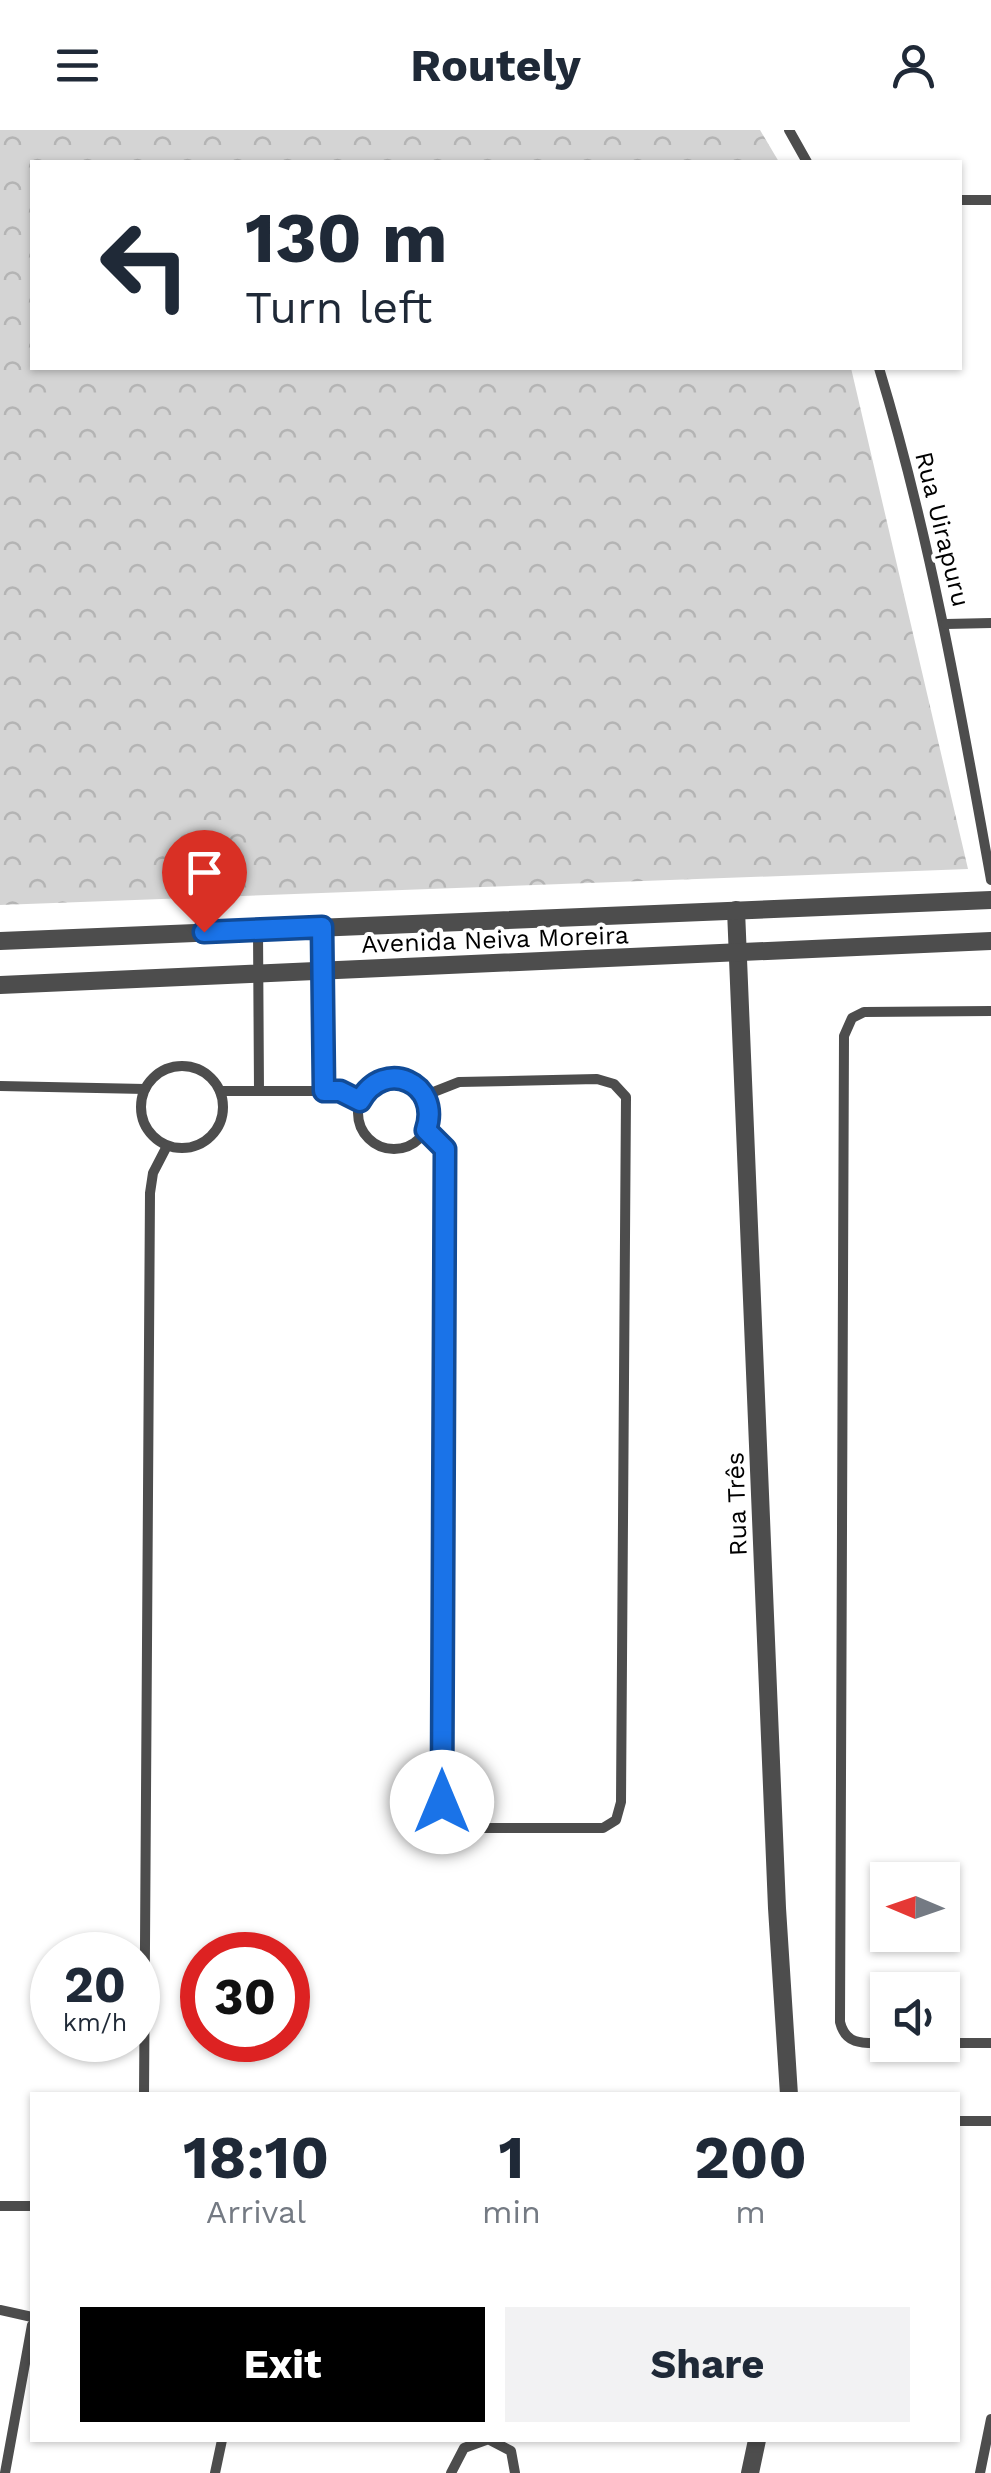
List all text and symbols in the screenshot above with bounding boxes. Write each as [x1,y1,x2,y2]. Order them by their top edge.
icon: menu [50,38,105,93]
icon: person [886,38,941,93]
text: Routely [410,39,581,92]
text: 130 m [245,197,448,279]
icon: left [80,200,210,330]
text: Turn left [245,281,432,334]
street label: Rua Uirapuru [909,449,976,610]
pin [162,830,247,933]
icon: arrive [177,845,232,900]
street label: Avenida Neiva Moreira [361,920,629,959]
street label: Rua Três [720,1452,753,1556]
position arrow [390,1750,494,1854]
north arrow [870,1862,960,1952]
map controls [870,1862,960,2062]
speed limit sign: 30 [180,1932,310,2062]
text: 20 [64,1955,126,2014]
button: sound [870,1972,960,2062]
text: km/h [63,2008,127,2037]
text: 18:10 [183,2122,329,2193]
text: 1 [499,2122,524,2193]
text: 200 [694,2122,807,2193]
text: Arrival [206,2193,306,2231]
text: min [482,2193,541,2231]
text: m [735,2193,766,2231]
button: Exit [80,2307,485,2422]
button: Share [505,2307,910,2422]

